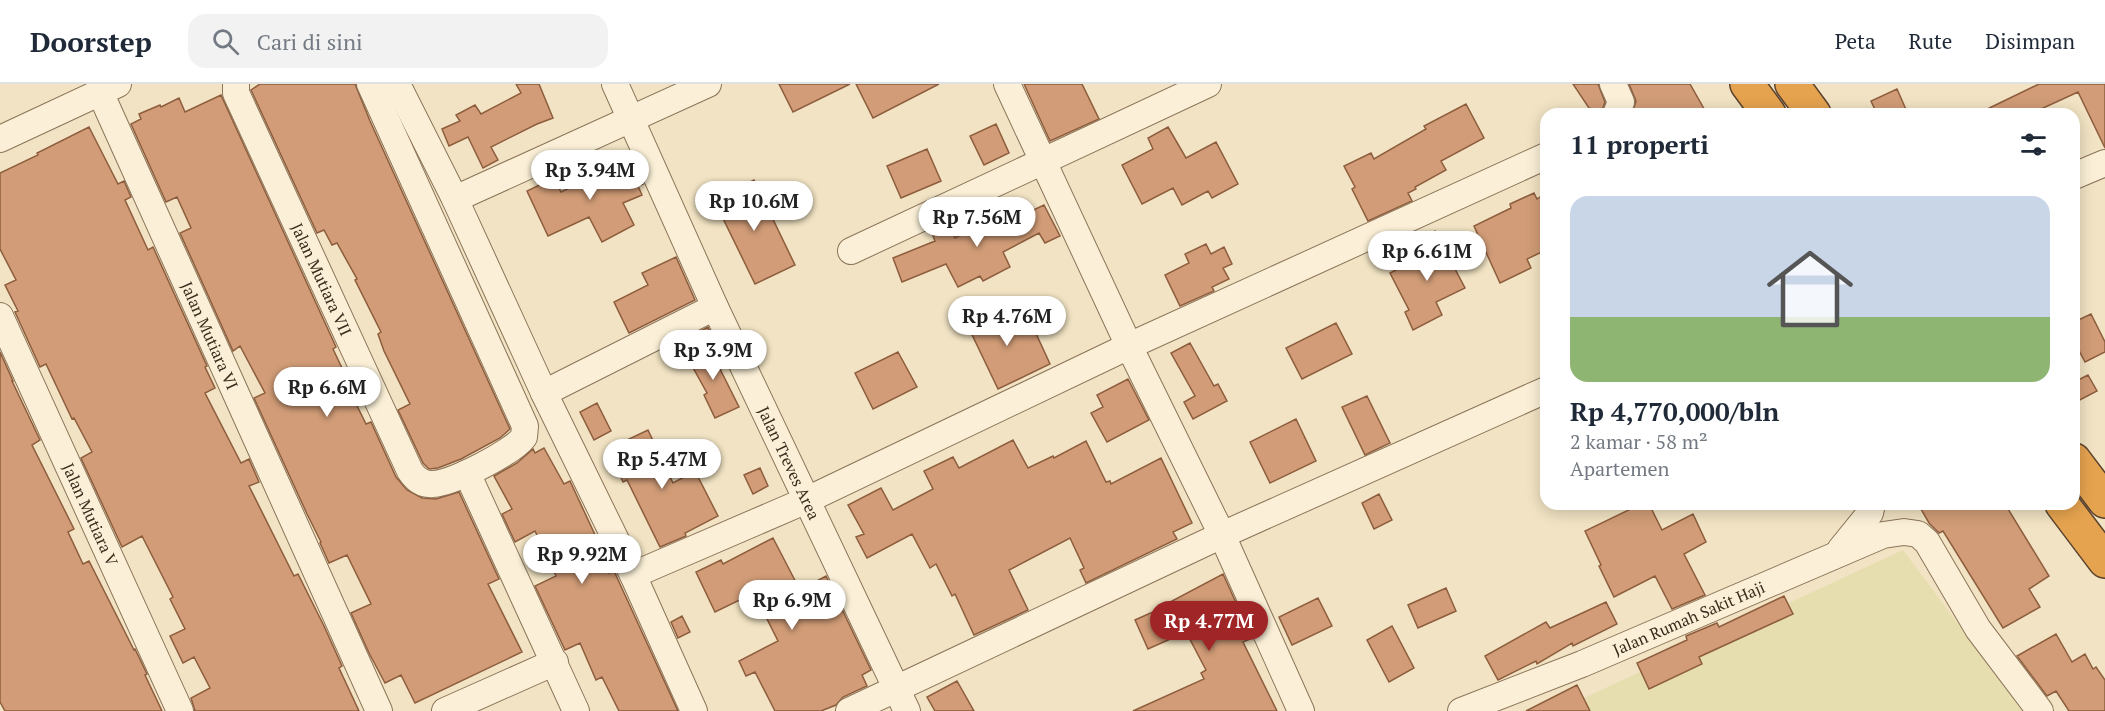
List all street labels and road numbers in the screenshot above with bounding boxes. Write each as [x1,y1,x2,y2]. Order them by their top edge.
street label: Jalan Mutiara VII [286,219,357,339]
street label: Jalan Mutiara VI [176,278,244,393]
street label: Jalan Treves Area [753,403,825,523]
street label: Jalan Mutiara V [57,460,123,569]
street label: Jalan Rumah Sakit Haji [1609,576,1768,660]

